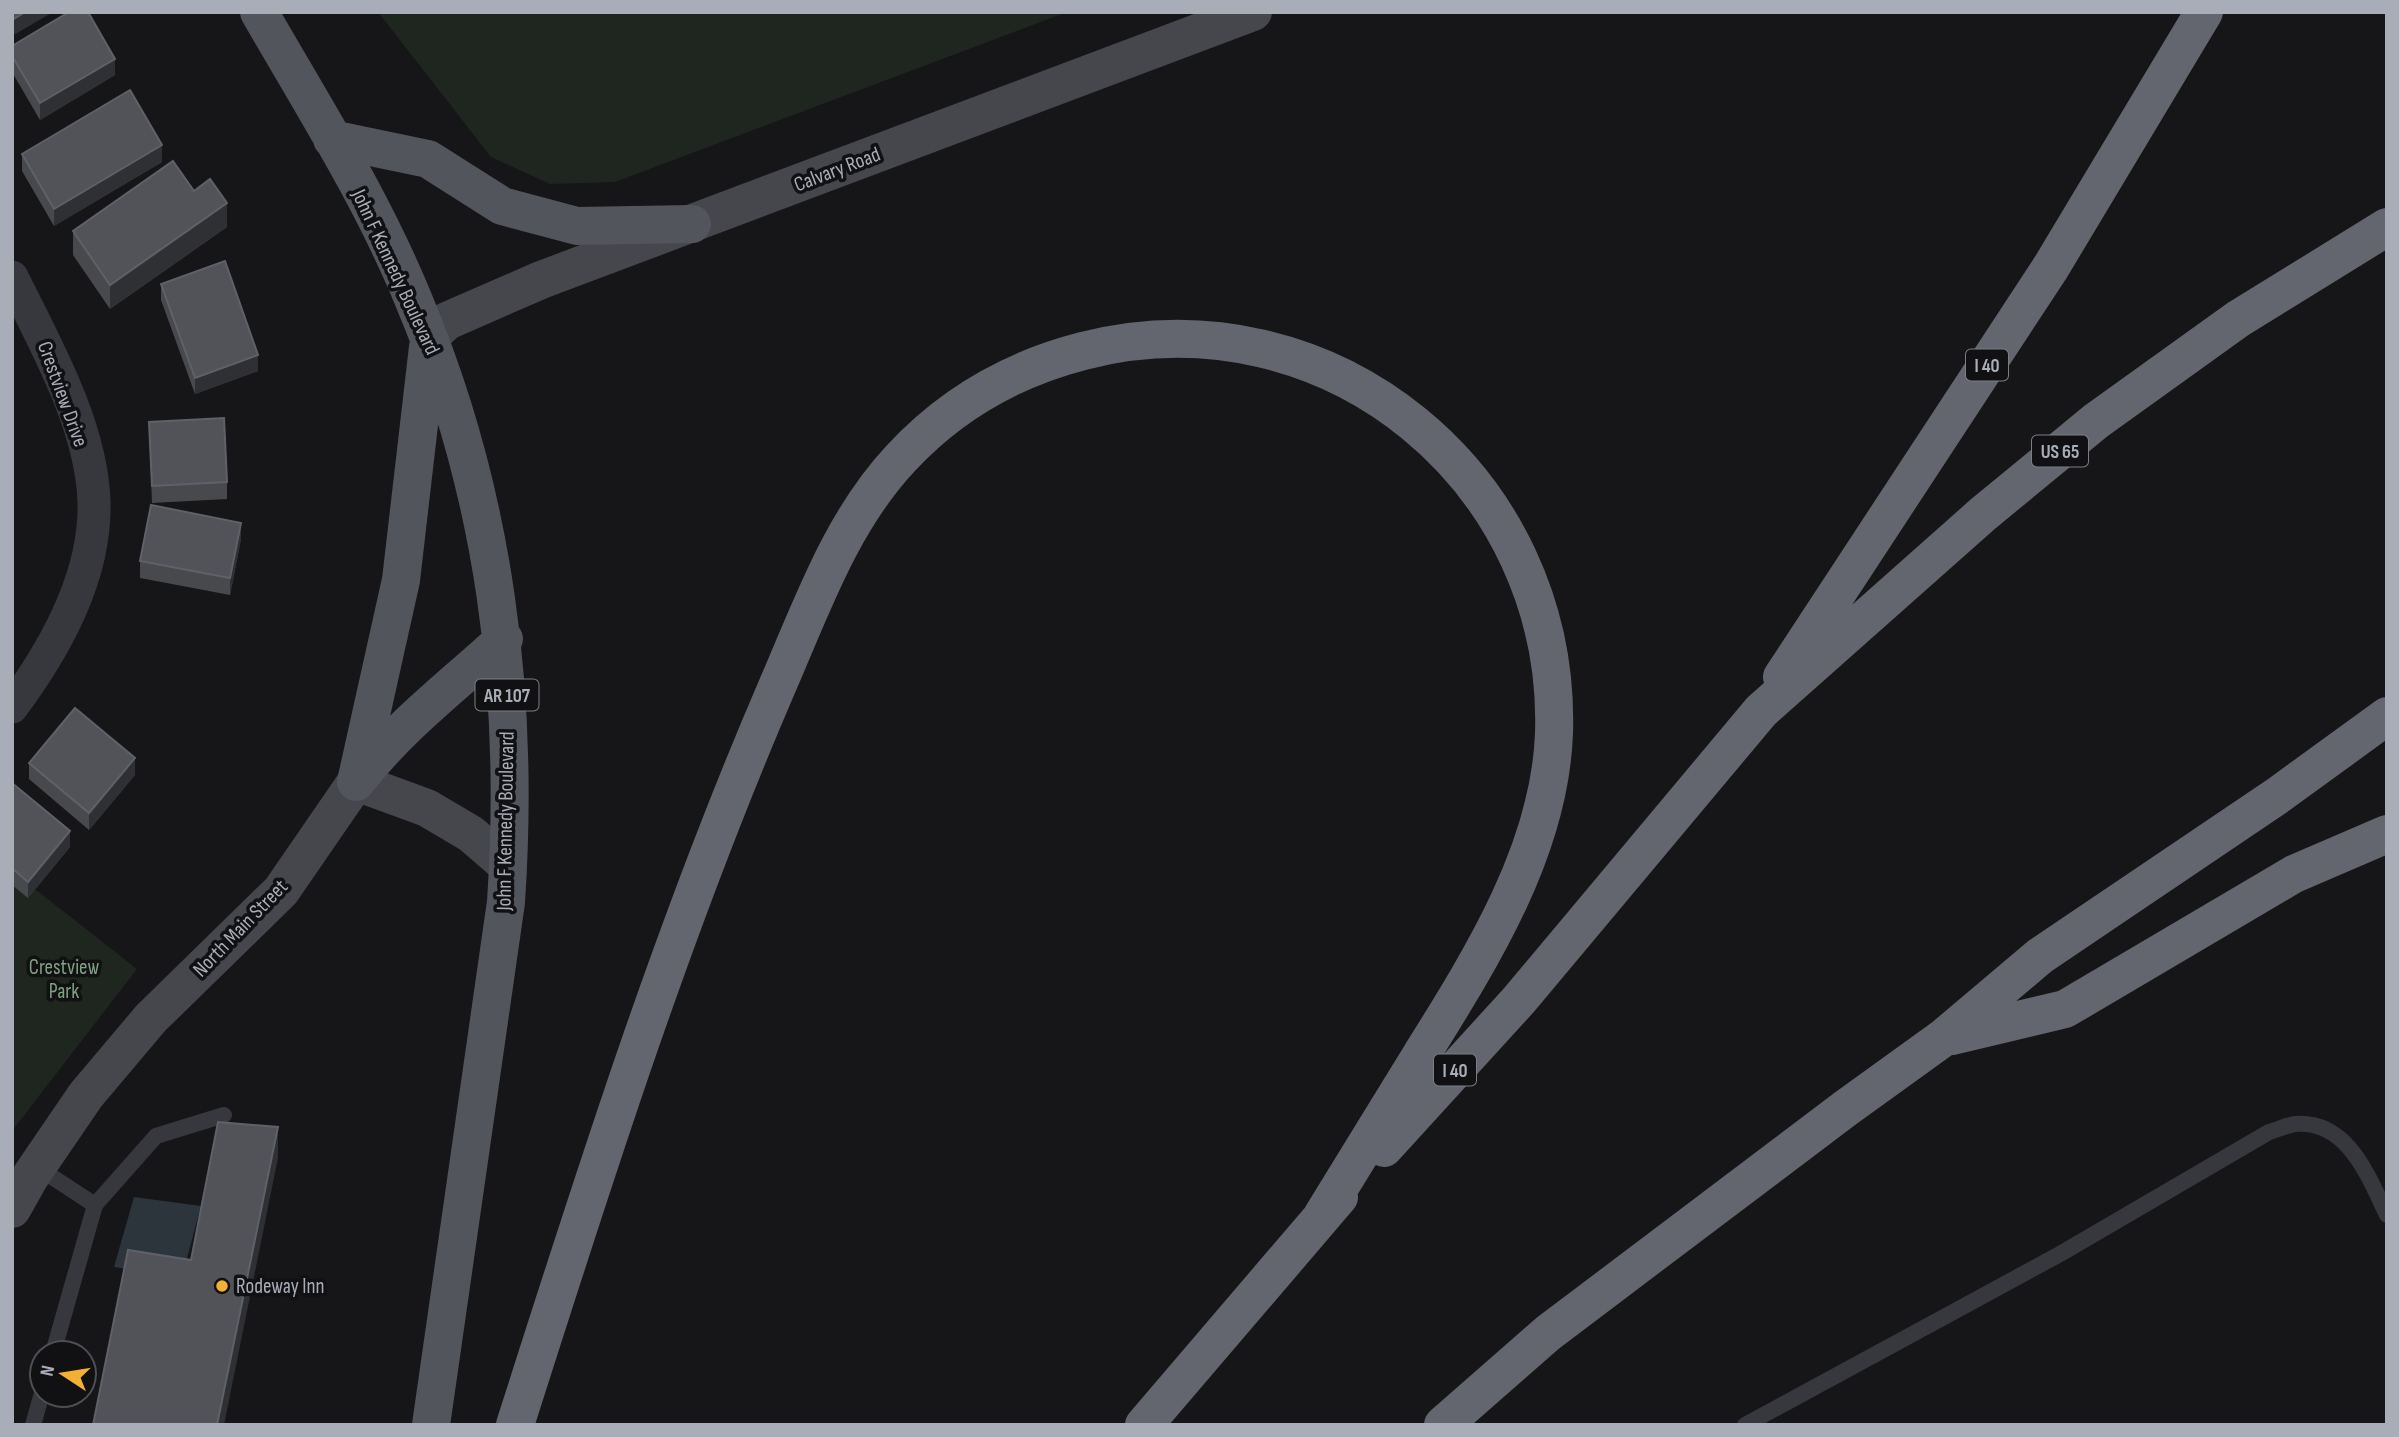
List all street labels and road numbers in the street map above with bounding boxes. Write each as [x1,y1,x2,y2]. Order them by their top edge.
street label: Calvary Road [791,142,884,197]
street label: John F Kennedy Boulevard [346,185,445,359]
street label: Crestview Drive [32,338,93,450]
road number: I 40 [1966,350,2008,380]
road number: US 65 [2032,436,2088,466]
road number: AR 107 [476,680,538,710]
street label: John F Kennedy Boulevard [491,731,520,912]
street label: North Main Street [188,875,293,982]
road number: I 40 [1434,1054,1476,1086]

